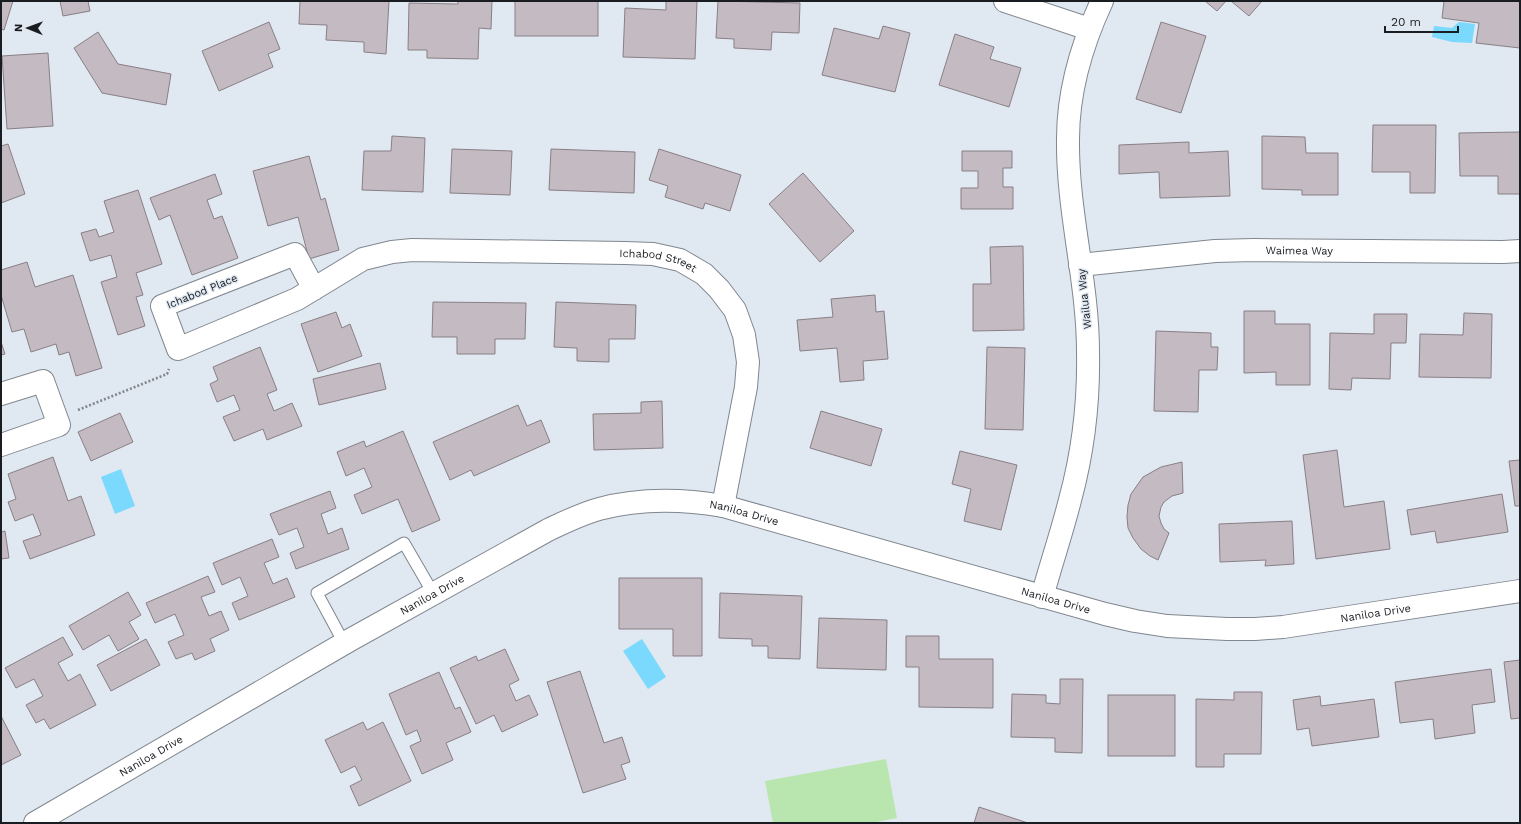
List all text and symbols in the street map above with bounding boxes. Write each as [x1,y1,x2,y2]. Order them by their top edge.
north arrow [8,8,48,48]
scale bar [1385,8,1458,34]
text: 20 m [1391,15,1421,29]
text: N [12,24,25,32]
street label: Waimea Way [1266,244,1333,258]
street label: Ichabod Street [619,247,699,276]
street label: Wailua Way [1075,268,1094,330]
street label: Ichabod Place [165,271,240,312]
street label: Naniloa Drive [709,498,780,528]
street label: Naniloa Drive [398,572,466,618]
street label: Naniloa Drive [1020,585,1092,617]
street label: Naniloa Drive [1340,602,1412,625]
street label: Naniloa Drive [117,733,185,780]

